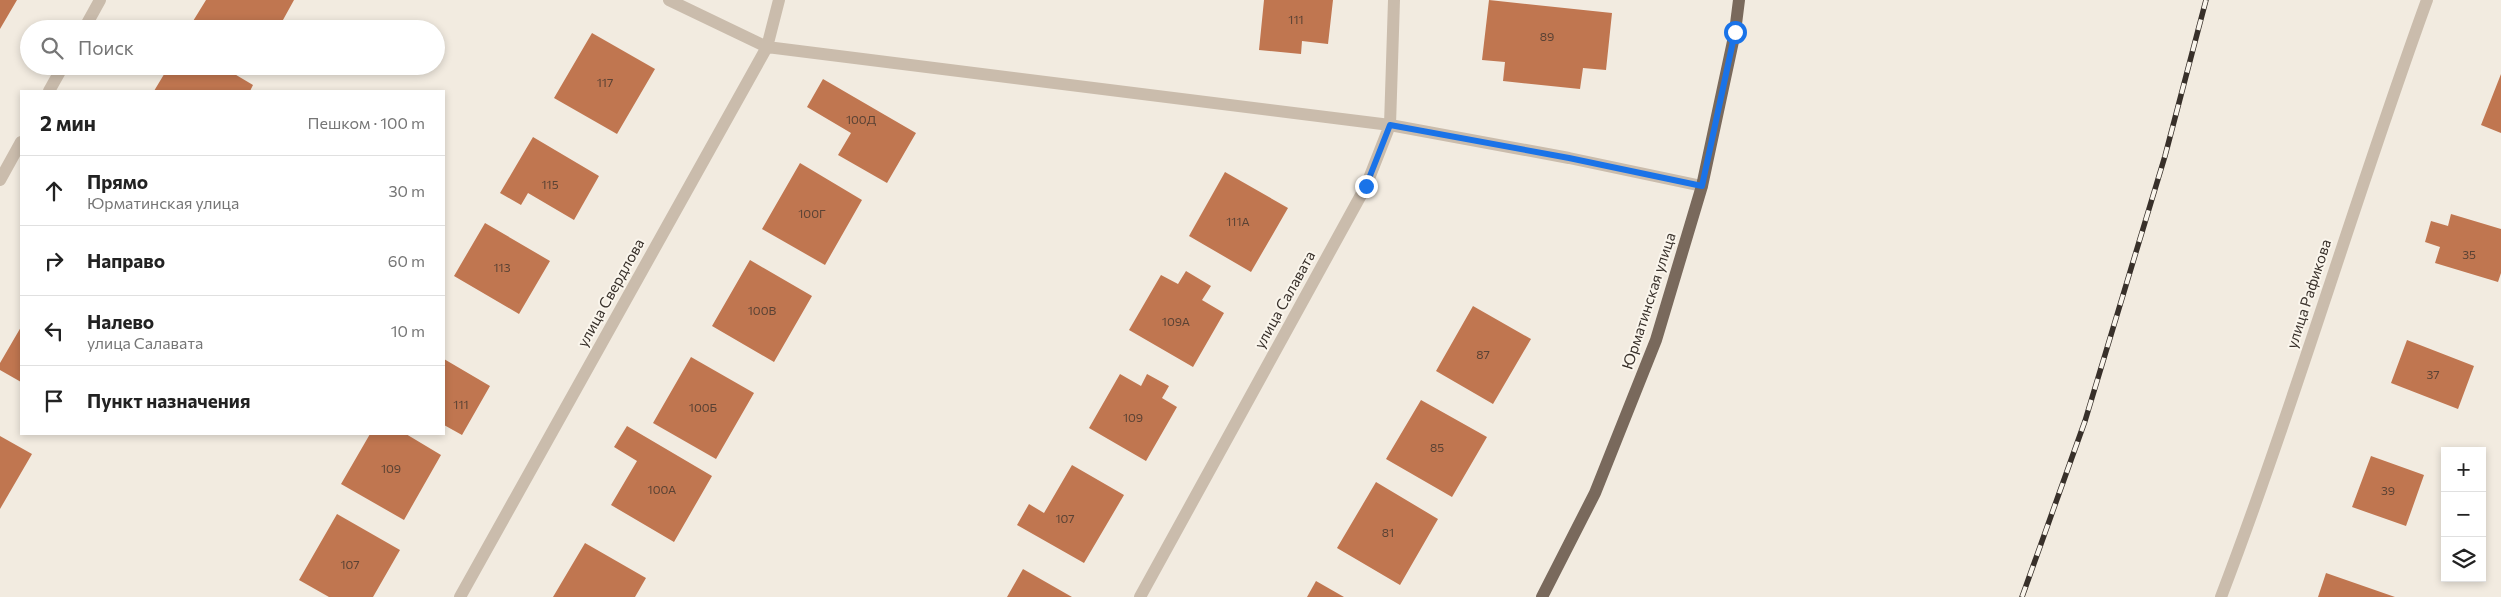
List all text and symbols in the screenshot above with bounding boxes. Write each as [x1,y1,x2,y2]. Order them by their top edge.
house number: 111 [1288,12,1304,26]
search box [20,20,445,75]
route start [1724,21,1747,44]
house number: 89 [1540,29,1554,43]
icon: search [38,34,66,62]
text: Поиск [78,36,134,59]
house number: 117 [597,75,613,89]
text: 2 мин [40,110,96,135]
house number: 100Д [846,112,877,126]
text: Пешком · 100 m [308,113,425,132]
text: Прямо [87,170,148,193]
route end [1355,175,1378,198]
icon: ahead [40,177,68,205]
house number: 115 [541,177,559,191]
text: 30 m [388,181,425,200]
text: Юрматинская улица [87,193,239,212]
house number: 100Г [798,206,826,220]
house number: 111А [1226,214,1250,228]
street label: Юрматинская улица [1617,230,1679,371]
street label: улица Свердлова [573,235,647,350]
street label: улица Рафикова [2282,237,2334,351]
icon: right [40,247,68,275]
street label: улица Салавата [1250,247,1318,352]
house number: 35 [2462,247,2476,261]
text: Направо [87,249,165,272]
text: 60 m [388,251,425,270]
house number: 113 [493,260,511,274]
house number: 100В [748,303,777,317]
text: Налево [87,310,154,333]
house number: 109А [1162,314,1190,328]
icon: left [40,317,68,345]
text: 10 m [391,321,425,340]
text: улица Салавата [87,333,203,352]
house number: 87 [1476,347,1490,361]
house number: 37 [2426,367,2440,381]
icon: arrive [40,387,68,415]
text: Пункт назначения [87,389,250,412]
house number: 111 [453,397,469,411]
house number: 100Б [689,400,718,414]
house number: 109 [1123,410,1143,424]
house number: 85 [1430,440,1444,454]
map controls [2441,447,2486,582]
button: + [2441,447,2486,492]
house number: 109 [381,461,401,475]
house number: 100А [648,482,676,496]
house number: 39 [2381,483,2395,497]
button: − [2441,492,2486,537]
house number: 107 [1055,511,1075,525]
house number: 81 [1382,525,1394,539]
button: layers [2441,537,2486,582]
house number: 107 [340,557,360,571]

